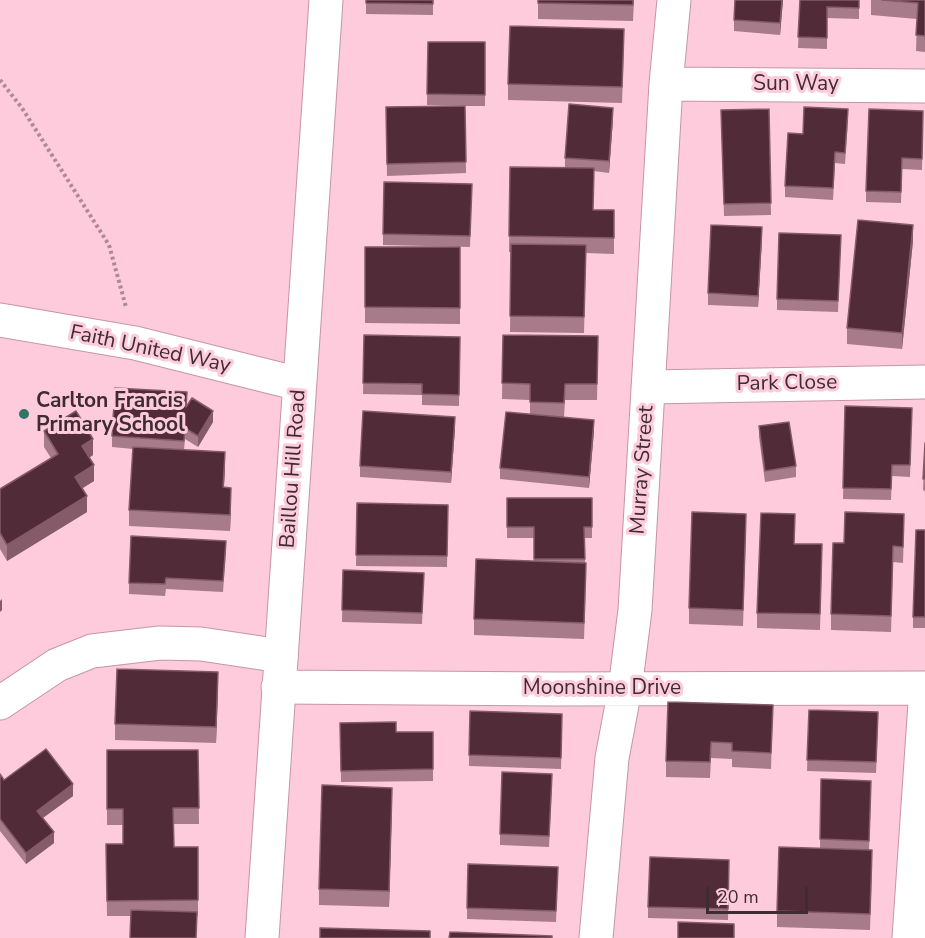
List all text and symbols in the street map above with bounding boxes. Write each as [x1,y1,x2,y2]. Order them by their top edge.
street label: Sun Way [753,72,839,98]
street label: Faith United Way [67,321,233,379]
street label: Park Close [737,371,837,397]
place label: Carlton Francis Primary School [36,389,185,439]
street label: Baillou Hill Road [276,389,312,549]
street label: Murray Street [626,405,660,535]
marker: Carlton Francis Primary School [17,407,31,421]
street label: Moonshine Drive [523,676,681,702]
scale bar [709,875,811,913]
text: 20 m [717,885,759,909]

